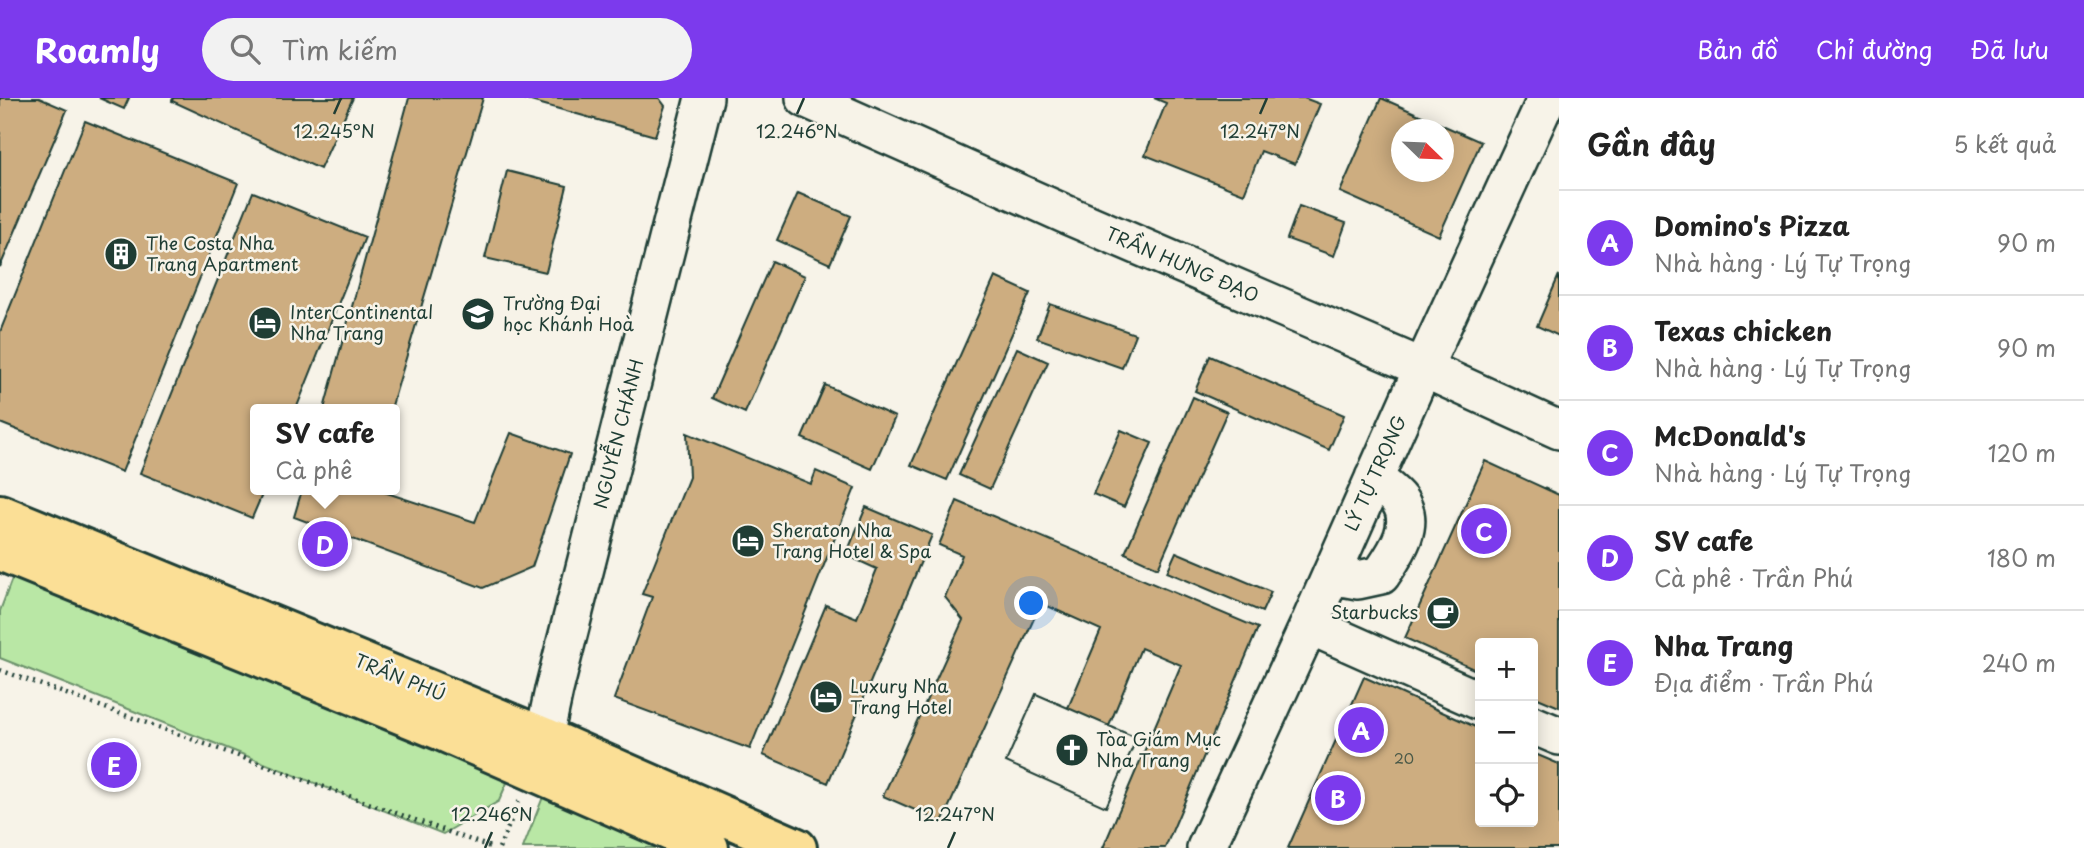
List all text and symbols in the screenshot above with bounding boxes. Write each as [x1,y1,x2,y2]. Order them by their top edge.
search box [202,18,692,81]
text: Roamly [35,24,160,74]
icon: search [226,30,264,68]
text: Tìm kiếm [282,30,398,69]
text: Bản đồ [1697,31,1778,67]
text: Chỉ đường [1816,31,1933,67]
text: Đã lưu [1971,31,2049,67]
text: 12.245°N [293,117,375,144]
text: 12.246°N [756,117,838,144]
text: 12.247°N [1220,117,1300,144]
north arrow [1391,119,1454,182]
text: Gần đây [1587,121,1716,166]
text: 5 kết quả [1953,126,2056,161]
text: Domino's Pizza [1654,206,1850,245]
street label: TRẦN HƯNG ĐẠO [1102,219,1263,308]
text: A [1601,225,1619,260]
text: 90 m [1997,225,2056,260]
place label: The Costa Nha Trang Apartment [146,229,298,277]
building icon: The Costa Nha Trang Apartment [102,235,140,273]
text: Nhà hàng · Lý Tự Trọng [1654,245,1912,280]
place label: Trường Đại học Khánh Hoà [503,289,634,337]
school or university icon: Trường Đại học Khánh Hoà [459,295,497,333]
place label: InterContinental Nha Trang [290,298,433,346]
hotel icon: InterContinental Nha Trang [246,304,284,342]
text: Texas chicken [1654,311,1832,350]
text: B [1602,330,1618,365]
text: 90 m [1997,330,2056,365]
text: Nhà hàng · Lý Tự Trọng [1654,350,1912,385]
street label: NGUYỄN CHÁNH [585,356,649,511]
popup [250,404,400,495]
street label: LÝ TỰ TRỌNG [1337,410,1412,535]
text: SV cafe [275,413,375,452]
text: McDonald's [1654,416,1806,455]
text: C [1601,435,1619,470]
text: 120 m [1988,435,2056,470]
text: Cà phê [275,452,352,487]
text: Nhà hàng · Lý Tự Trọng [1654,455,1912,490]
pin: C [1461,505,1507,557]
place label: Sheraton Nha Trang Hotel & Spa [772,516,931,564]
pin: D [302,518,348,570]
text: SV cafe [1654,521,1753,560]
hotel icon: Sheraton Nha Trang Hotel & Spa [729,522,767,560]
text: D [1601,540,1619,575]
text: 180 m [1987,540,2056,575]
text: Cà phê · Trần Phú [1654,560,1853,595]
your location [1014,586,1048,620]
cafe icon: Starbucks [1424,594,1462,632]
place label: Starbucks [1331,598,1418,625]
text: Nha Trang [1654,626,1793,665]
map controls [1475,638,1538,827]
button: + [1475,638,1538,701]
text: E [1603,645,1617,680]
text: 240 m [1982,645,2056,680]
street label: TRẦN PHÚ [351,646,450,707]
text: Địa điểm · Trần Phú [1654,665,1874,700]
place label: Luxury Nha Trang Hotel [850,672,952,720]
hotel icon: Luxury Nha Trang Hotel [807,678,845,716]
button: − [1475,701,1538,764]
pin: A [1338,704,1384,756]
place label: Tòa Giám Mục Nha Trang [1096,725,1221,773]
church icon: Tòa Giám Mục Nha Trang [1053,731,1091,769]
pin: E [91,739,137,791]
house number: 20 [1394,748,1414,769]
button: locate [1475,764,1538,827]
pin: B [1315,772,1361,824]
text: 12.246°N [451,800,533,827]
text: 12.247°N [915,800,995,827]

